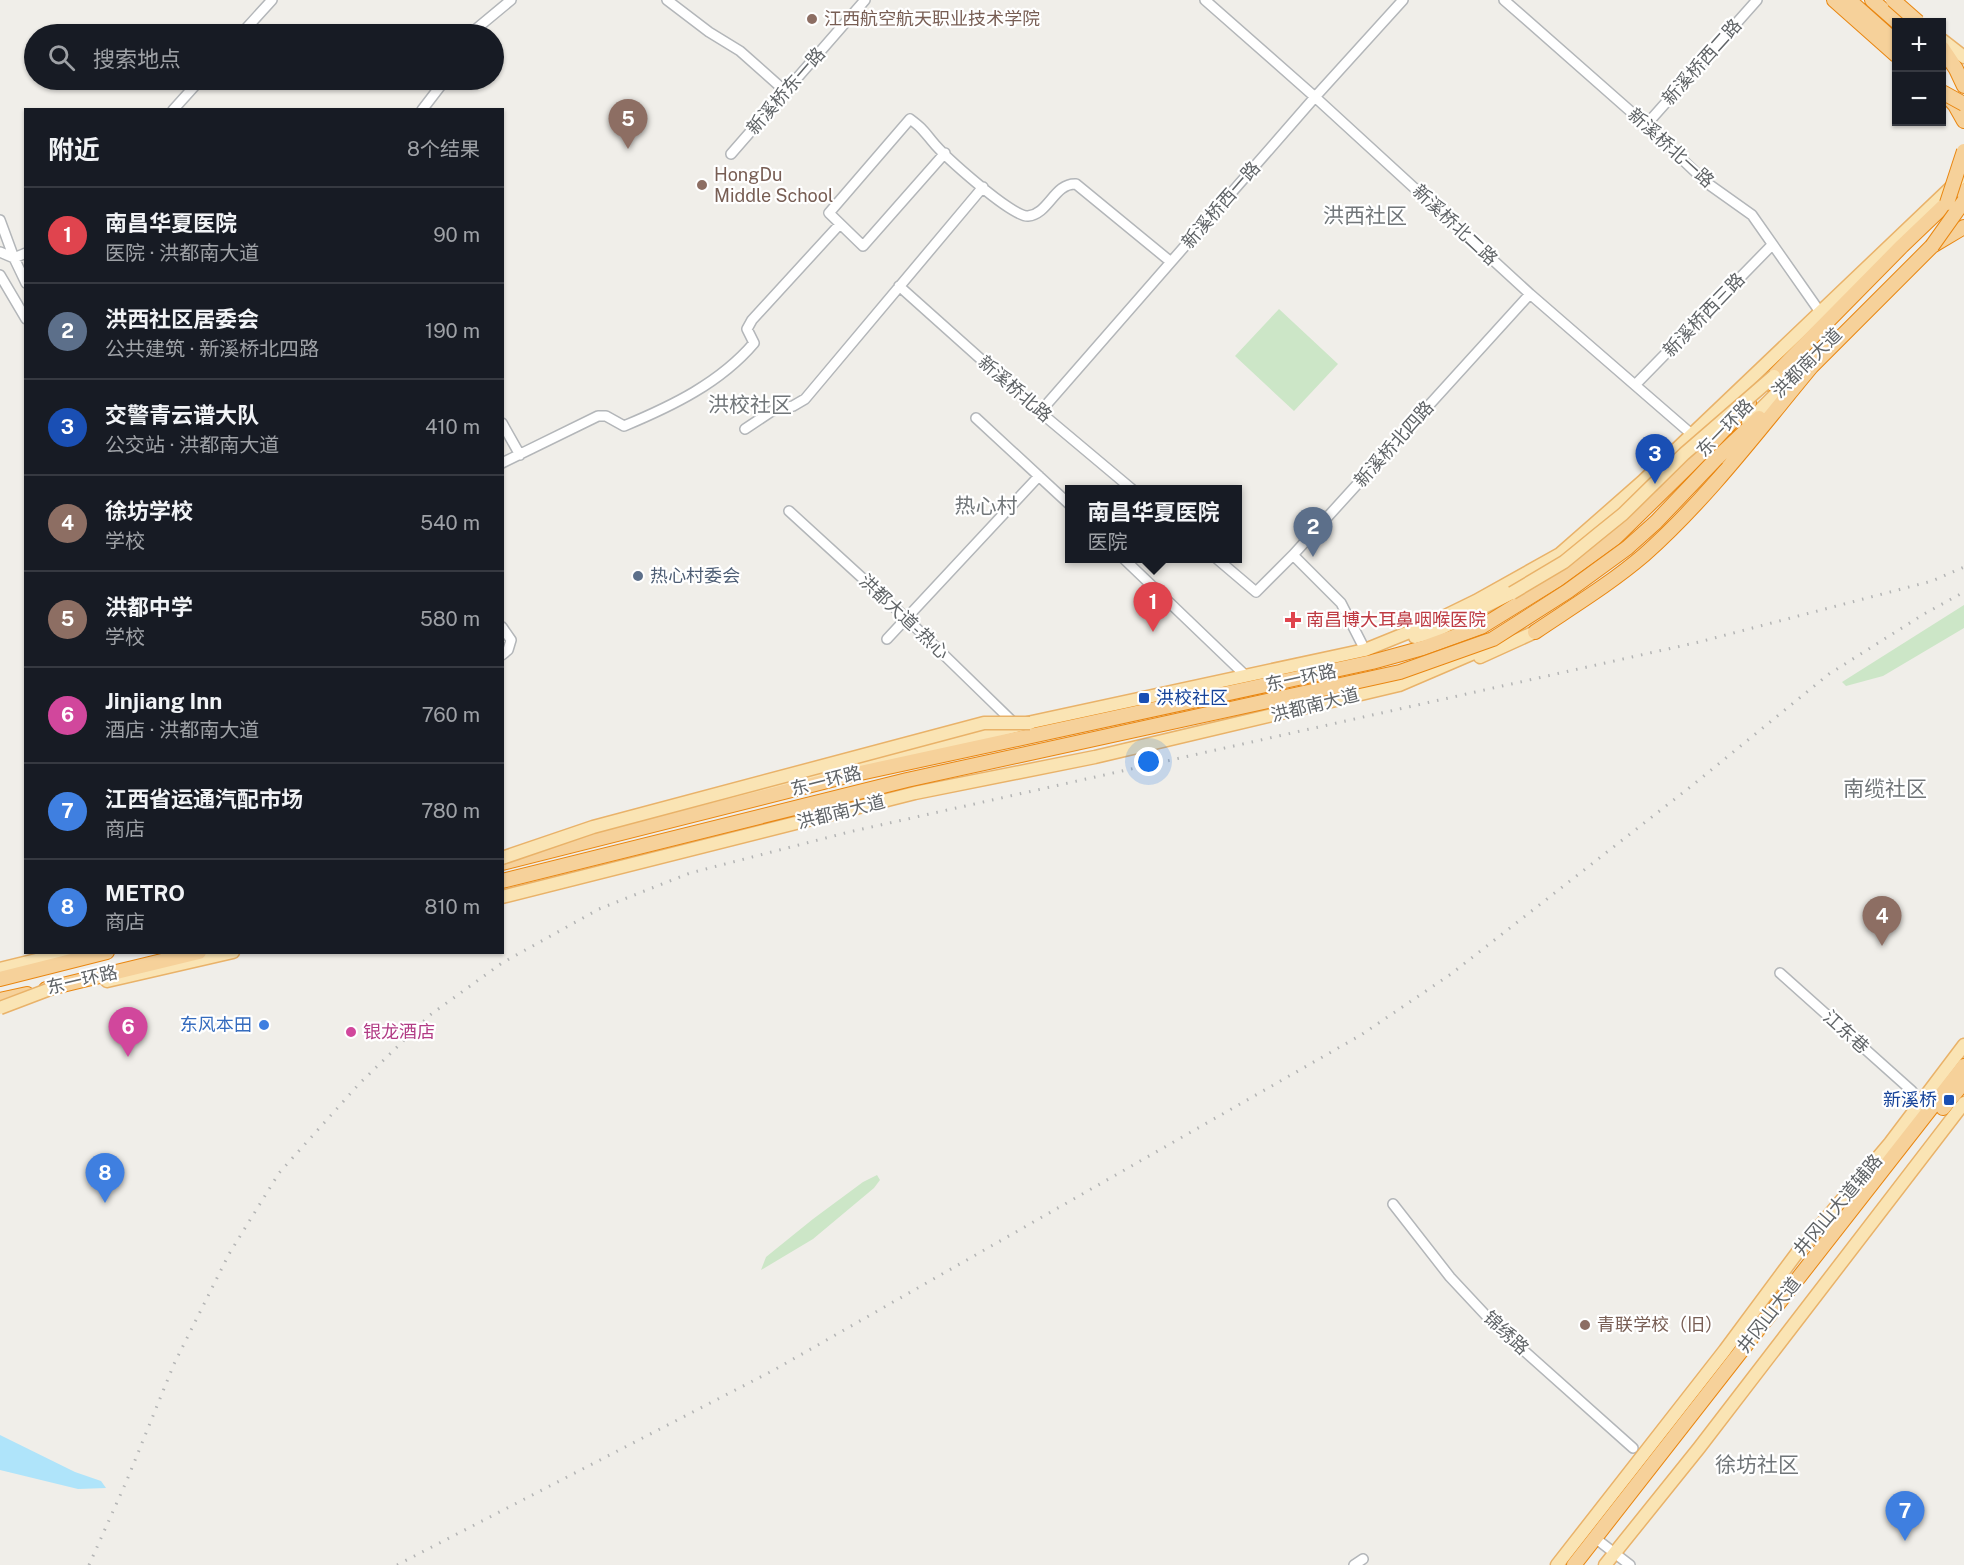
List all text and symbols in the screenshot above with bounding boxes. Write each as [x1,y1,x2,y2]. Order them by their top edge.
place label: 江西航空航天职业技术学院 [824,8,1040,29]
marker: 江西航空航天职业技术学院 [805,12,819,26]
street label: 新溪桥西二路 [1658,15,1746,109]
map controls [1892,18,1946,126]
button: + [1892,18,1946,72]
search box [24,24,504,90]
icon: search [45,41,78,74]
street label: 新溪桥东一路 [742,43,829,138]
text: 搜索地点 [93,46,181,72]
button: − [1892,72,1946,126]
pin: 5 [608,100,648,149]
street label: 新溪桥北一路 [1624,104,1718,192]
text: 附近 [48,134,100,165]
text: 8个结果 [407,137,480,161]
street label: 新溪桥西一路 [1177,157,1264,252]
place label: HongDu Middle School [714,164,833,206]
marker: HongDu Middle School [695,178,709,192]
street label: 新溪桥北二路 [1409,180,1502,269]
district label: 洪西社区 [1323,203,1407,228]
text: 南昌华夏医院 [105,210,237,236]
text: 1 [63,223,72,247]
text: 90 m [433,223,480,247]
text: 医院 · 洪都南大道 [105,241,259,265]
street label: 新溪桥西三路 [1659,269,1749,361]
text: 洪西社区居委会 [105,306,259,332]
text: 2 [61,319,74,343]
text: 190 m [425,319,480,343]
street label: 洪都南大道 [1767,323,1846,402]
text: 公共建筑 · 新溪桥北四路 [105,337,319,361]
street label: 新溪桥北路 [974,351,1056,426]
district label: 洪校社区 [708,392,792,417]
street label: 东一环路 [1692,394,1757,461]
street label: 新溪桥北四路 [1350,397,1438,491]
text: 交警青云谱大队 [105,402,259,428]
text: 3 [61,415,74,439]
text: 410 m [425,415,480,439]
text: 公交站 · 洪都南大道 [105,433,279,457]
pin: 3 [1636,434,1674,484]
popup [1065,485,1242,563]
district label: 热心村 [955,493,1018,518]
text: 徐坊学校 [105,498,193,524]
text: 南昌华夏医院 [1087,499,1220,525]
pin: 2 [1294,508,1332,557]
text: 4 [61,511,74,535]
text: 540 m [420,511,480,535]
text: 学校 [105,529,145,553]
text: 医院 [1087,530,1127,554]
place label: 热心村委会 [650,565,740,586]
marker: 热心村委会 [631,569,645,583]
street label: 洪都大道-热心 [855,570,953,663]
pin: 1 [1134,582,1172,632]
text: 洪都中学 [105,594,193,620]
text: 5 [61,607,74,631]
text: 580 m [420,607,480,631]
place label: 南昌博大耳鼻咽喉医院 [1306,609,1486,630]
marker: 南昌博大耳鼻咽喉医院 [1284,611,1302,629]
text: 学校 [105,625,145,649]
street label: 东一环路 [1263,660,1338,695]
street label: 洪都南大道 [1269,683,1361,726]
place label: 洪校社区 [1156,687,1228,708]
text: Jinjiang Inn [105,688,222,714]
marker: 洪校社区 [1137,691,1151,705]
text: 6 [61,703,74,727]
text: 760 m [422,703,480,727]
text: 酒店 · 洪都南大道 [105,718,259,742]
your location [1134,747,1163,776]
street label: 东一环路 [788,762,863,799]
district label: 南缆社区 [1843,776,1927,801]
text: 江西省运通汽配市场 [105,786,303,812]
street label: 洪都南大道 [795,790,887,833]
text: 7 [61,799,74,823]
text: 780 m [421,799,480,823]
text: 商店 [105,817,145,841]
text: METRO [105,880,185,906]
text: 8 [61,895,74,919]
text: 810 m [425,895,480,919]
pin: 4 [1862,896,1902,946]
text: 商店 [105,910,145,934]
street label: 东一环路 [44,961,119,998]
street label: 江东巷 [1819,1006,1873,1057]
pin: 6 [108,1008,148,1057]
place label: 东风本田 [180,1014,252,1035]
marker: 东风本田 [257,1018,271,1032]
place label: 银龙酒店 [363,1021,435,1042]
marker: 银龙酒店 [344,1025,358,1039]
place label: 新溪桥 [1883,1089,1937,1110]
marker: 新溪桥 [1942,1093,1956,1107]
street label: 井冈山大道辅路 [1789,1150,1886,1260]
pin: 8 [86,1154,124,1203]
street label: 井冈山大道 [1733,1273,1805,1357]
street label: 锦绣路 [1479,1307,1533,1359]
place label: 青联学校（旧） [1597,1314,1723,1335]
marker: 青联学校（旧） [1578,1318,1592,1332]
district label: 徐坊社区 [1715,1452,1799,1477]
pin: 7 [1886,1492,1924,1541]

